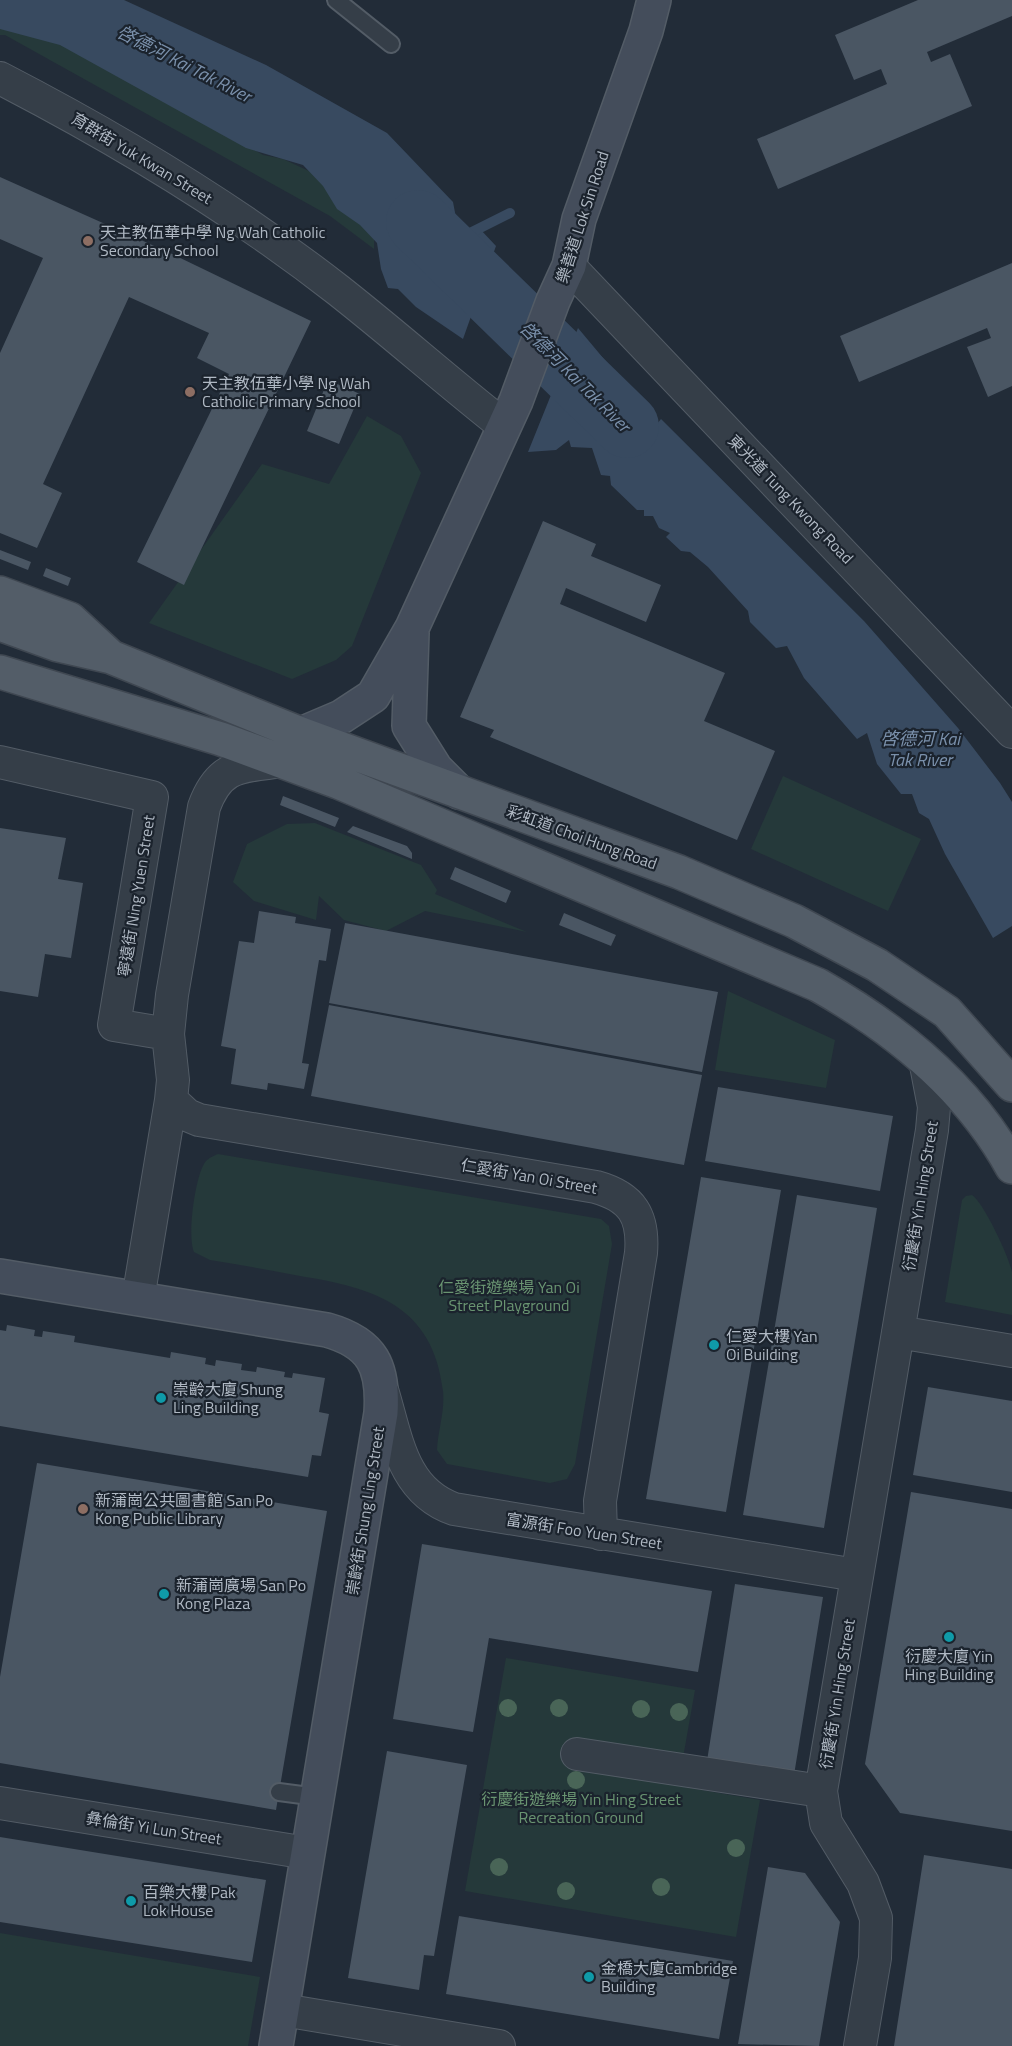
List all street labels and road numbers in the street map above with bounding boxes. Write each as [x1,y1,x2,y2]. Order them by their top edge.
street label: 育群街 Yuk Kwan Street [67,106,218,210]
street label: 樂善道 Lok Sin Road [549,148,615,286]
street label: 東光道 Tung Kwong Road [723,429,859,569]
street label: 彩虹道 Choi Hung Road [503,799,661,875]
street label: 寧遠街 Ning Yuen Street [111,813,161,979]
street label: 衍慶街 Yin Hing Street [896,1119,944,1273]
street label: 仁愛街 Yan Oi Street [459,1152,599,1200]
street label: 崇齡街 Shung Ling Street [340,1425,390,1597]
street label: 富源街 Foo Yuen Street [504,1507,664,1555]
street label: 衍慶街 Yin Hing Street [813,1617,861,1771]
street label: 彝倫街 Yi Lun Street [85,1805,224,1851]

